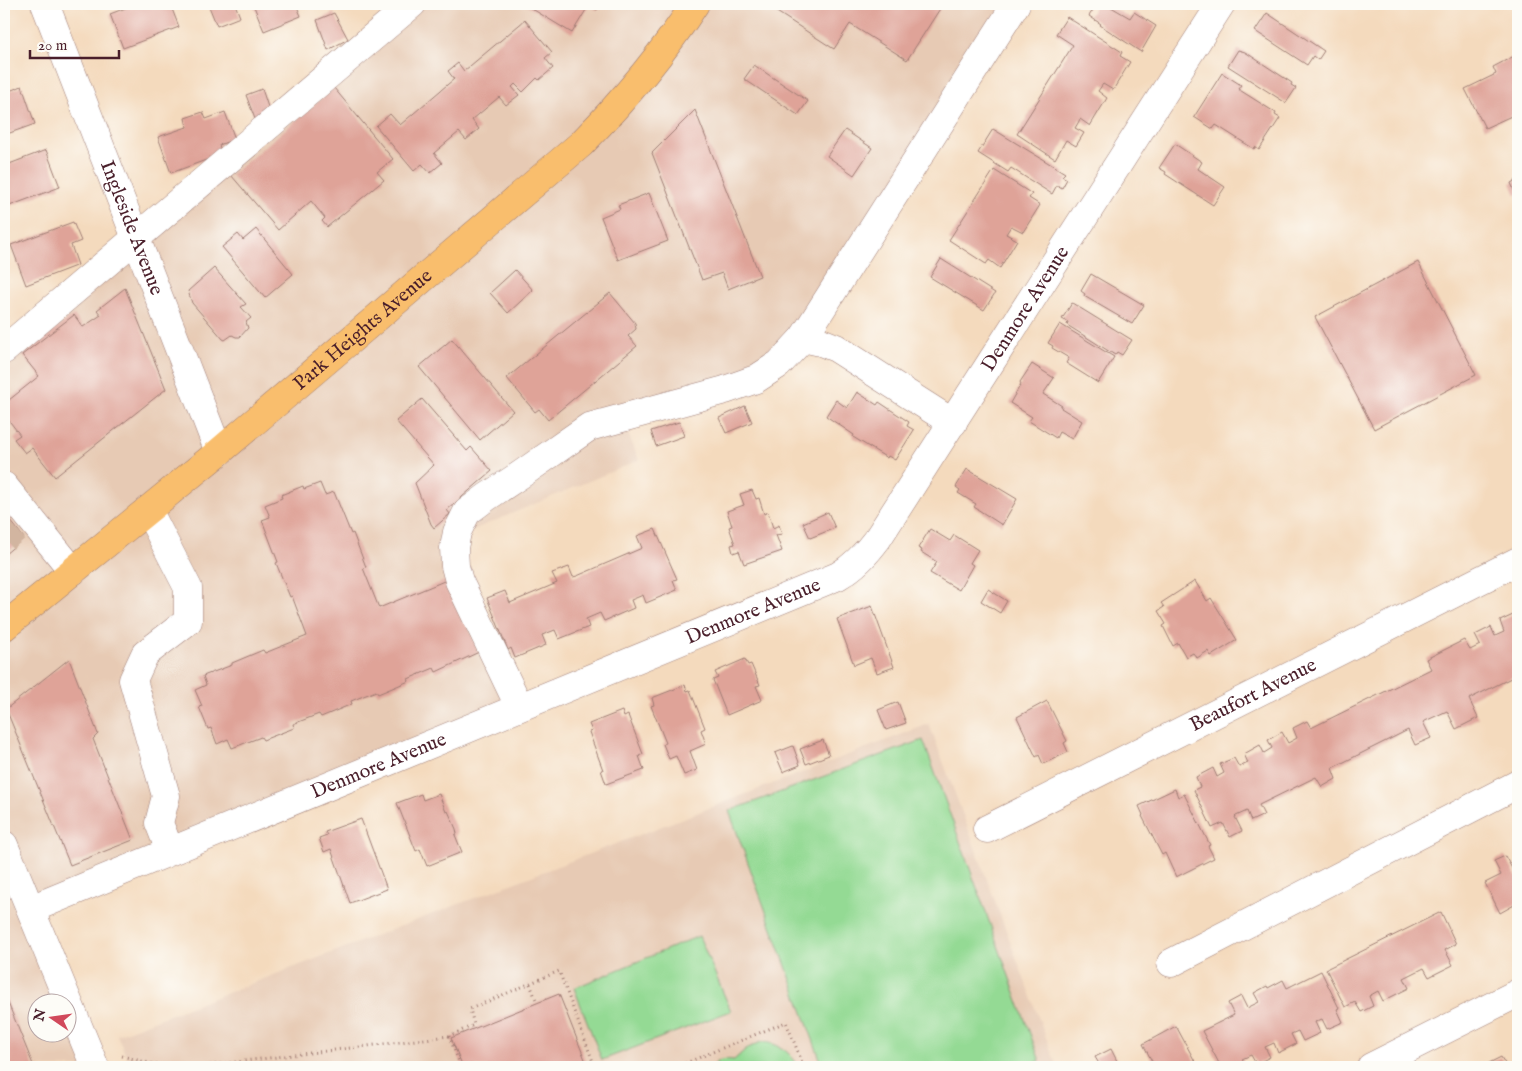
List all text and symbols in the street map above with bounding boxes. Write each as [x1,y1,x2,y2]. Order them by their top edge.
scale bar [30,28,119,60]
text: 20 m [38,36,68,55]
street label: Ingleside Avenue [94,157,169,299]
street label: Denmore Avenue [976,241,1075,376]
street label: Park Heights Avenue [288,264,437,396]
street label: Denmore Avenue [682,572,824,650]
street label: Beaufort Avenue [1185,652,1321,737]
street label: Denmore Avenue [307,727,450,805]
north arrow [28,994,78,1044]
text: N [30,1007,50,1024]

